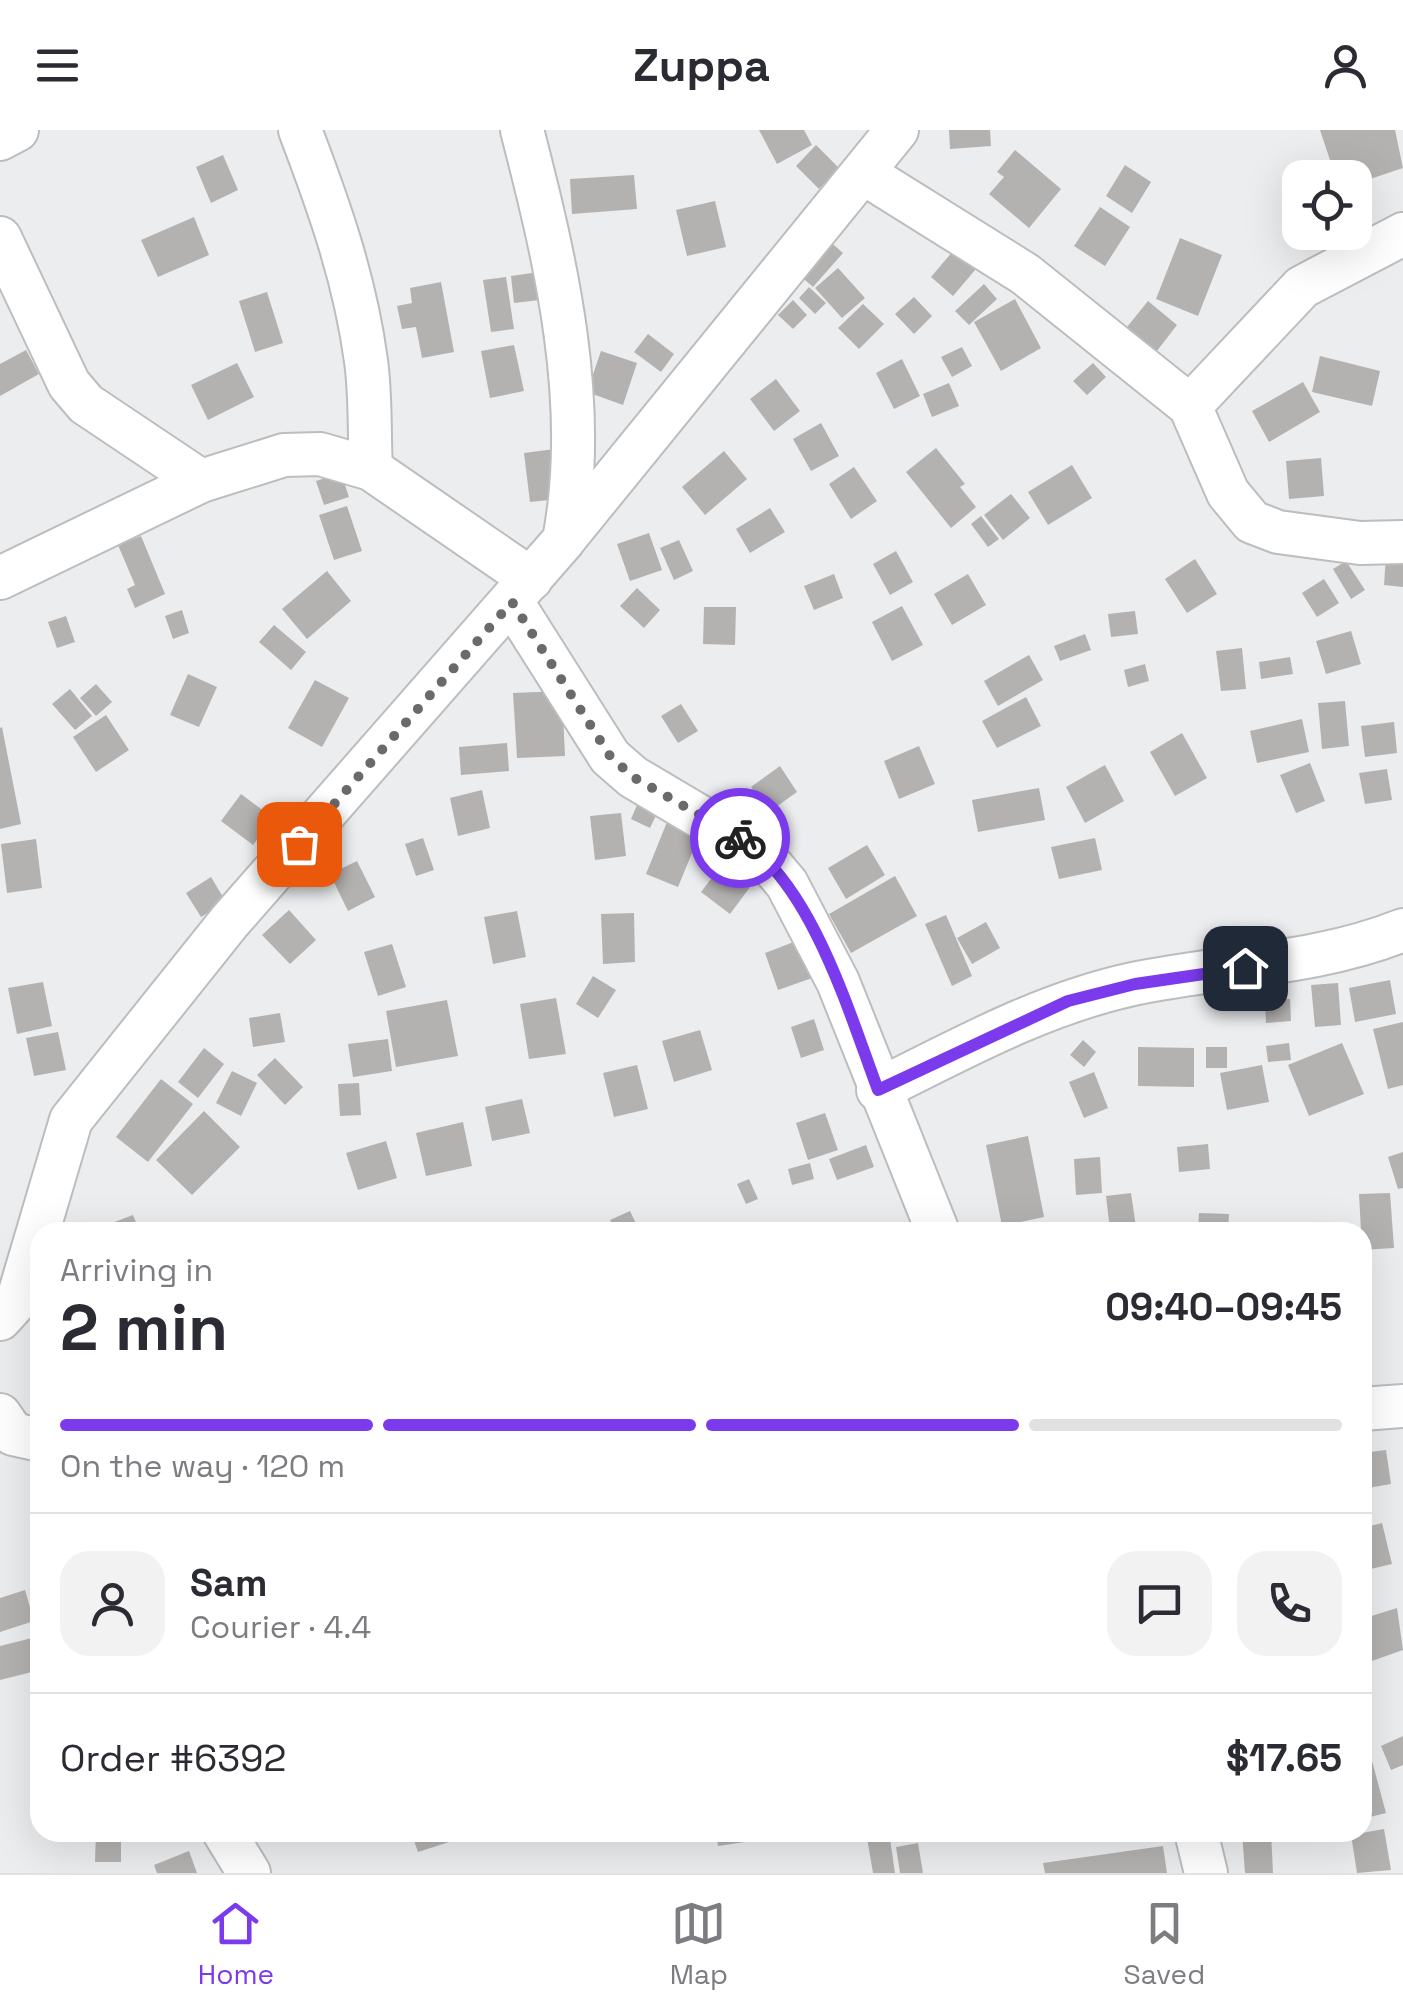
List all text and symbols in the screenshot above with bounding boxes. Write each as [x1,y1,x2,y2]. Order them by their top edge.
text: Zuppa [633,37,770,94]
icon: menu [30,38,85,93]
icon: person [1318,38,1373,93]
map controls [1282,160,1372,250]
button: locate [1282,160,1372,250]
courier [690,788,790,888]
pin [257,802,342,887]
icon: bike [713,811,768,866]
icon: bag [272,817,327,872]
pin [1203,926,1288,1011]
icon: home [1218,941,1273,996]
text: Arriving in [60,1250,213,1290]
text: 09:40–09:45 [1105,1283,1342,1331]
text: 2 min [60,1286,228,1369]
text: On the way · 120 m [60,1446,345,1486]
button: person [60,1551,165,1656]
button: chat [1107,1551,1212,1656]
button: phone [1237,1551,1342,1656]
text: Sam [190,1559,267,1607]
text: Courier · 4.4 [190,1607,371,1647]
text: Order #6392 [60,1734,286,1782]
text: $17.65 [1226,1734,1342,1782]
tab: Home [198,1896,274,1992]
tab: Map [670,1896,728,1992]
tab: Saved [1124,1896,1205,1992]

